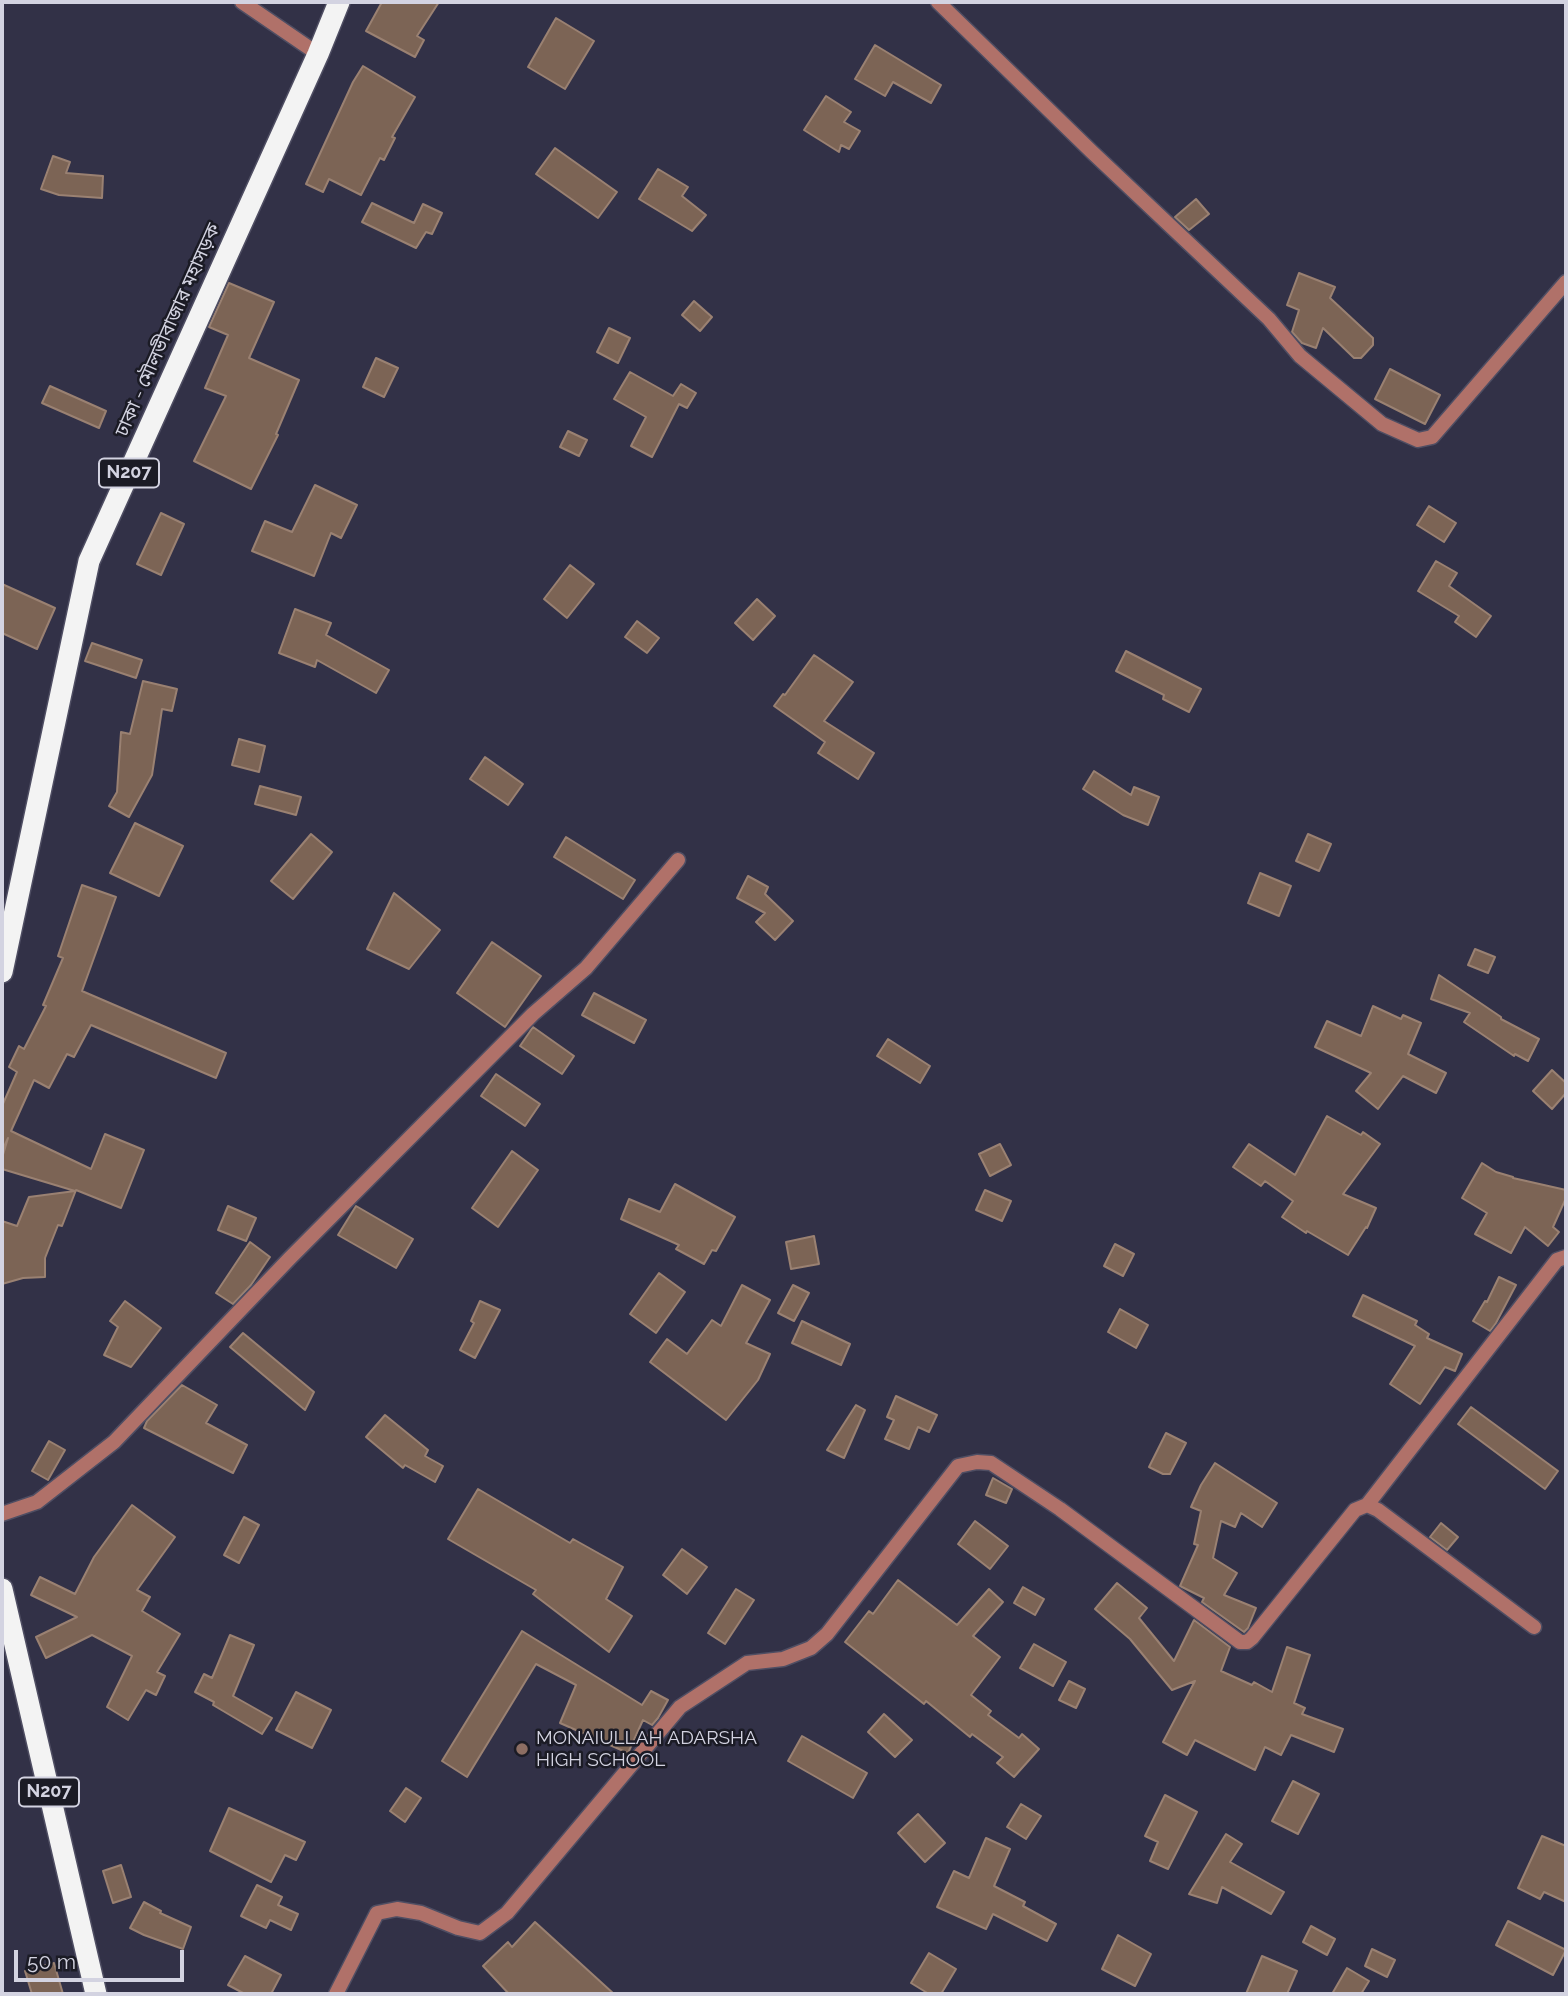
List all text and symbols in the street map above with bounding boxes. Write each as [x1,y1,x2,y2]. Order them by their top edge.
street label: ঢাকা - মৌলভীবাজার মহাসড়ক [111,220,225,440]
road number: N207 [99,458,159,488]
place label: MONAIULLAH ADARSHA HIGH SCHOOL [536,1727,757,1771]
marker: MONAIULLAH ADARSHA HIGH SCHOOL [514,1741,530,1757]
road number: N207 [19,1778,79,1806]
scale bar [18,1937,187,1981]
text: 50 m [27,1949,76,1974]

